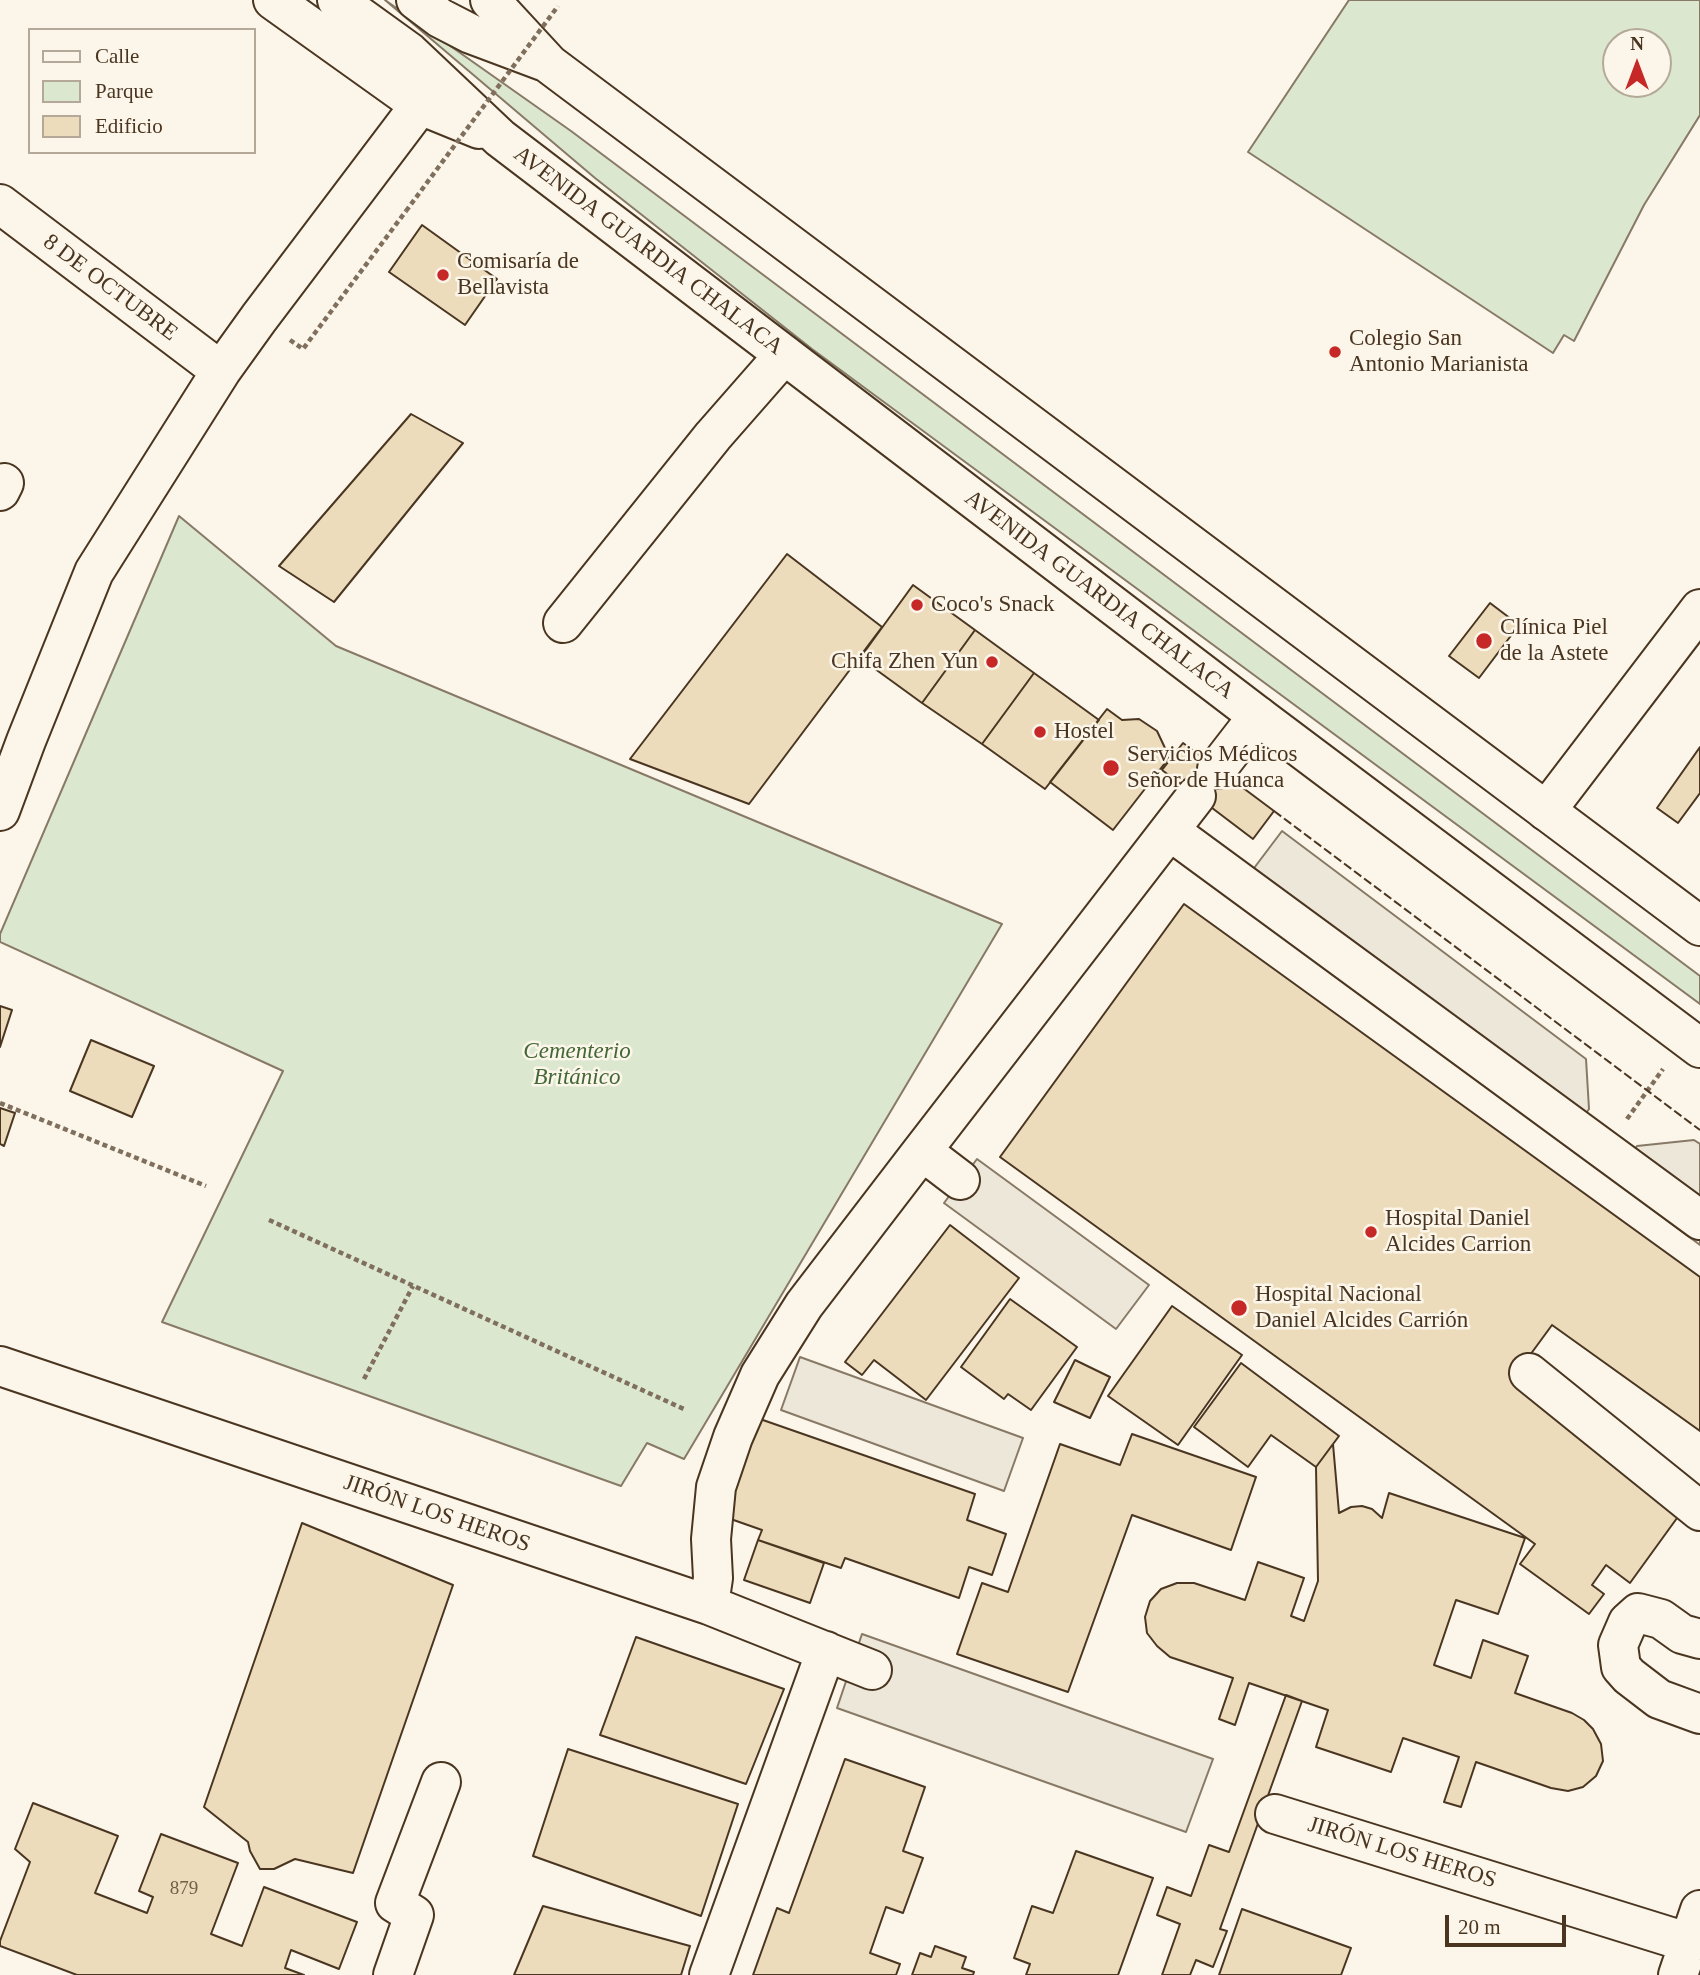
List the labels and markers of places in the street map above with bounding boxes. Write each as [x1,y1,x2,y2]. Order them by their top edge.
place label: Comisaría de Bellavista [457,248,579,302]
marker: Comisaría de Bellavista [435,267,451,283]
place label: Colegio San Antonio Marianista [1349,325,1528,379]
marker: Colegio San Antonio Marianista [1327,344,1343,360]
place label: Coco's Snack [931,591,1055,619]
marker: Coco's Snack [909,597,925,613]
place label: Clínica Piel de la Astete [1500,614,1609,668]
marker: Clínica Piel de la Astete [1474,631,1494,651]
place label: Chifa Zhen Yun [831,648,978,676]
marker: Chifa Zhen Yun [984,654,1000,670]
place label: Hostel [1054,718,1114,746]
marker: Hostel [1032,724,1048,740]
place label: Servicios Médicos Señor de Huanca [1127,741,1298,795]
marker: Servicios Médicos Señor de Huanca [1101,758,1121,778]
place label: Hospital Daniel Alcides Carrion [1385,1205,1531,1259]
marker: Hospital Daniel Alcides Carrion [1363,1224,1379,1240]
place label: Hospital Nacional Daniel Alcides Carrión [1255,1281,1468,1335]
marker: Hospital Nacional Daniel Alcides Carrión [1229,1298,1249,1318]

